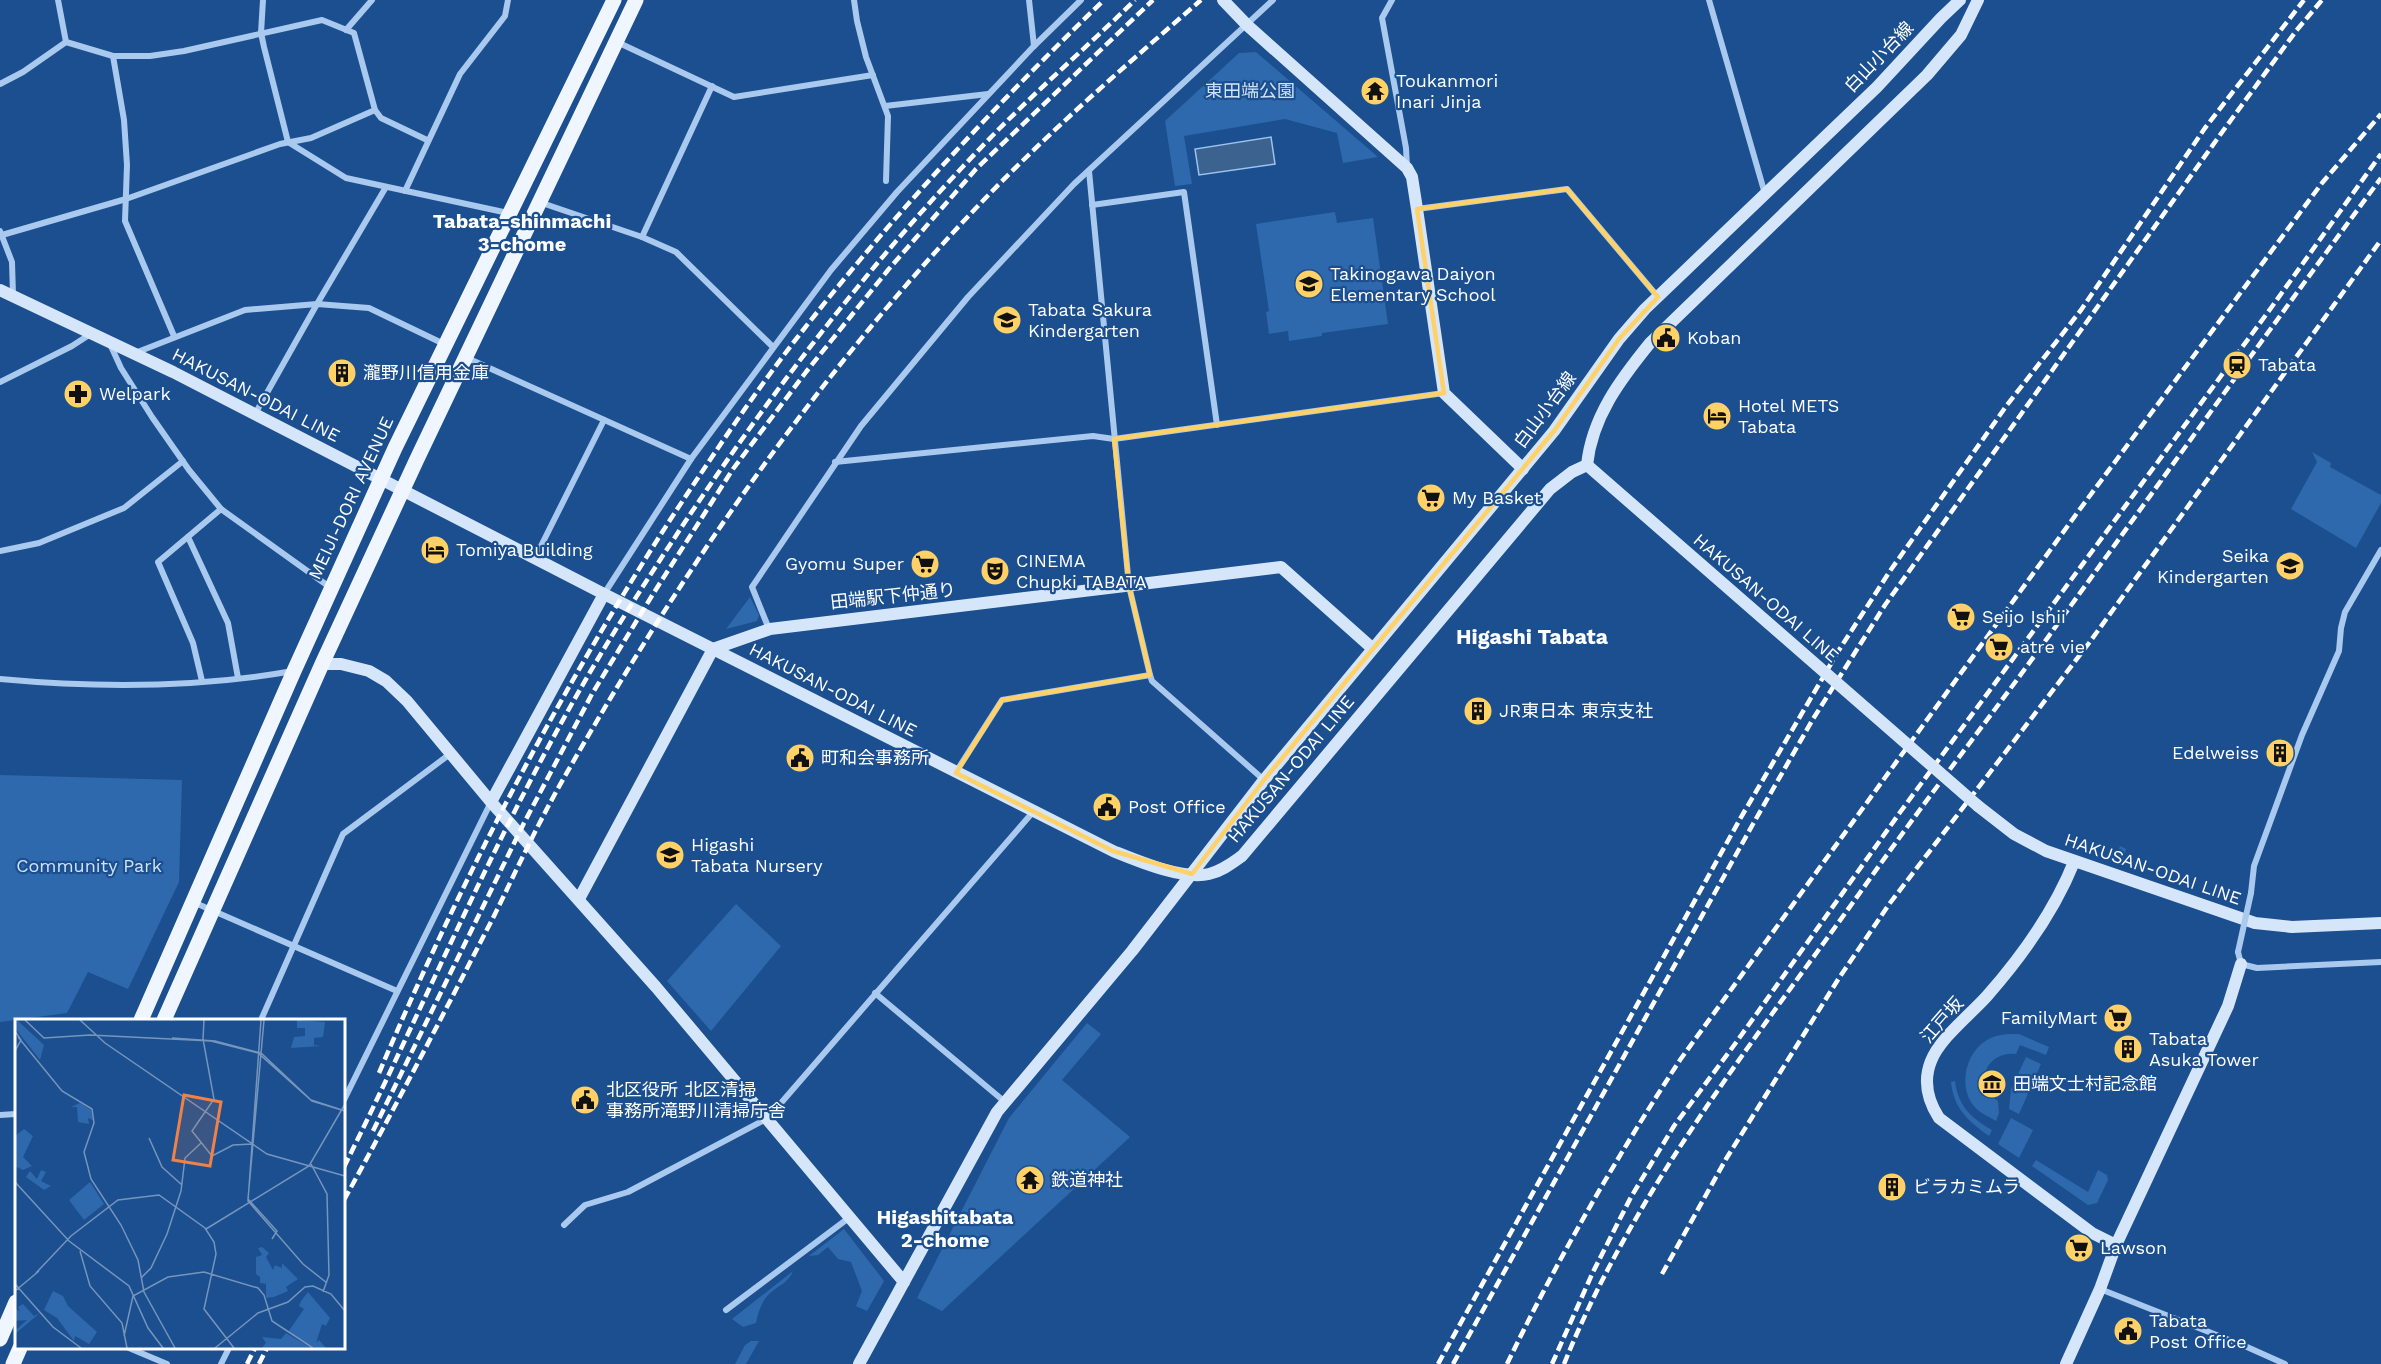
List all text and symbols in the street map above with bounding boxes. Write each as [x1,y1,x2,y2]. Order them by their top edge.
street label: 白山小台線 [1840,17,1917,96]
place label: Toukanmori Inari Jinja [1396,70,1498,112]
temple icon: Toukanmori Inari Jinja [1359,75,1391,107]
park label: 東田端公園 [1205,80,1295,101]
district label: Tabata-shinmachi 3-chome [433,209,611,256]
place label: Takinogawa Daiyon Elementary School [1330,263,1496,305]
school or university icon: Takinogawa Daiyon Elementary School [1293,268,1325,300]
place label: Tabata Sakura Kindergarten [1028,299,1152,341]
school or university icon: Tabata Sakura Kindergarten [991,304,1023,336]
public building icon: Koban [1650,322,1682,354]
place label: Koban [1687,327,1741,348]
street label: HAKUSAN-ODAI LINE [169,343,344,446]
station icon: Tabata [2221,349,2253,381]
place label: Tabata [2258,354,2316,375]
building icon: 瀧野川信用金庫 [326,357,358,389]
place label: 瀧野川信用金庫 [363,362,489,383]
street label: 白山小台線 [1509,367,1580,452]
pharmacy icon: Welpark [62,378,94,410]
place label: Welpark [99,383,171,404]
place label: Hotel METS Tabata [1738,395,1839,437]
hotel icon: Hotel METS Tabata [1701,400,1733,432]
street label: MEIJI-DORI AVENUE [304,413,398,583]
supermarket icon: My Basket [1415,482,1447,514]
place label: My Basket [1452,487,1542,508]
street label: HAKUSAN-ODAI LINE [1689,529,1843,666]
hotel icon: Tomiya Building [419,534,451,566]
place label: Tomiya Building [456,539,593,560]
place label: Seika Kindergarten [2157,545,2269,587]
supermarket icon: Gyomu Super [909,548,941,580]
place label: CINEMA Chupki TABATA [1016,550,1147,592]
school or university icon: Seika Kindergarten [2274,550,2306,582]
place label: Gyomu Super [785,553,904,574]
theatre icon: CINEMA Chupki TABATA [979,555,1011,587]
street label: 田端駅下仲通り [829,578,957,613]
supermarket icon: Seijo Ishii [1945,601,1977,633]
place label: Seijo Ishii [1982,606,2066,627]
district label: Higashi Tabata [1456,624,1609,649]
supermarket icon: atre vie [1983,631,2015,663]
place label: atre vie [2020,636,2085,657]
street label: HAKUSAN-ODAI LINE [746,638,921,741]
street label: HAKUSAN-ODAI LINE [1223,691,1358,846]
building icon: JR東日本 東京支社 [1462,695,1494,727]
place label: JR東日本 東京支社 [1499,700,1653,721]
building icon: Edelweiss [2264,737,2296,769]
public building icon: 町和会事務所 [784,742,816,774]
place label: Edelweiss [2172,742,2259,763]
place label: 町和会事務所 [821,747,929,768]
public building icon: Post Office [1091,791,1123,823]
place label: Post Office [1128,796,1226,817]
street label: HAKUSAN-ODAI LINE [2062,828,2244,909]
place label: Higashi Tabata Nursery [691,834,823,876]
school or university icon: Higashi Tabata Nursery [654,839,686,871]
park label: Community Park [16,855,162,876]
street label: 江戸坂 [1916,992,1967,1047]
supermarket icon: FamilyMart [2102,1002,2134,1034]
place label: FamilyMart [2001,1007,2097,1028]
inset map [15,1019,345,1349]
place label: Tabata Asuka Tower [2149,1028,2259,1070]
building icon: Tabata Asuka Tower [2112,1033,2144,1065]
museum icon: 田端文士村記念館 [1976,1068,2008,1100]
place label: 田端文士村記念館 [2013,1073,2157,1094]
place label: 北区役所 北区清掃 事務所滝野川清掃庁舎 [606,1079,786,1121]
public building icon: 北区役所 北区清掃 事務所滝野川清掃庁舎 [569,1084,601,1116]
temple icon: 鉄道神社 [1014,1164,1046,1196]
place label: 鉄道神社 [1051,1169,1123,1190]
building icon: ビラカミムラ [1876,1171,1908,1203]
place label: ビラカミムラ [1913,1176,2020,1197]
district label: Higashitabata 2-chome [877,1205,1014,1252]
supermarket icon: Lawson [2063,1232,2095,1264]
place label: Lawson [2100,1237,2167,1258]
place label: Tabata Post Office [2149,1310,2247,1352]
public building icon: Tabata Post Office [2112,1315,2144,1347]

